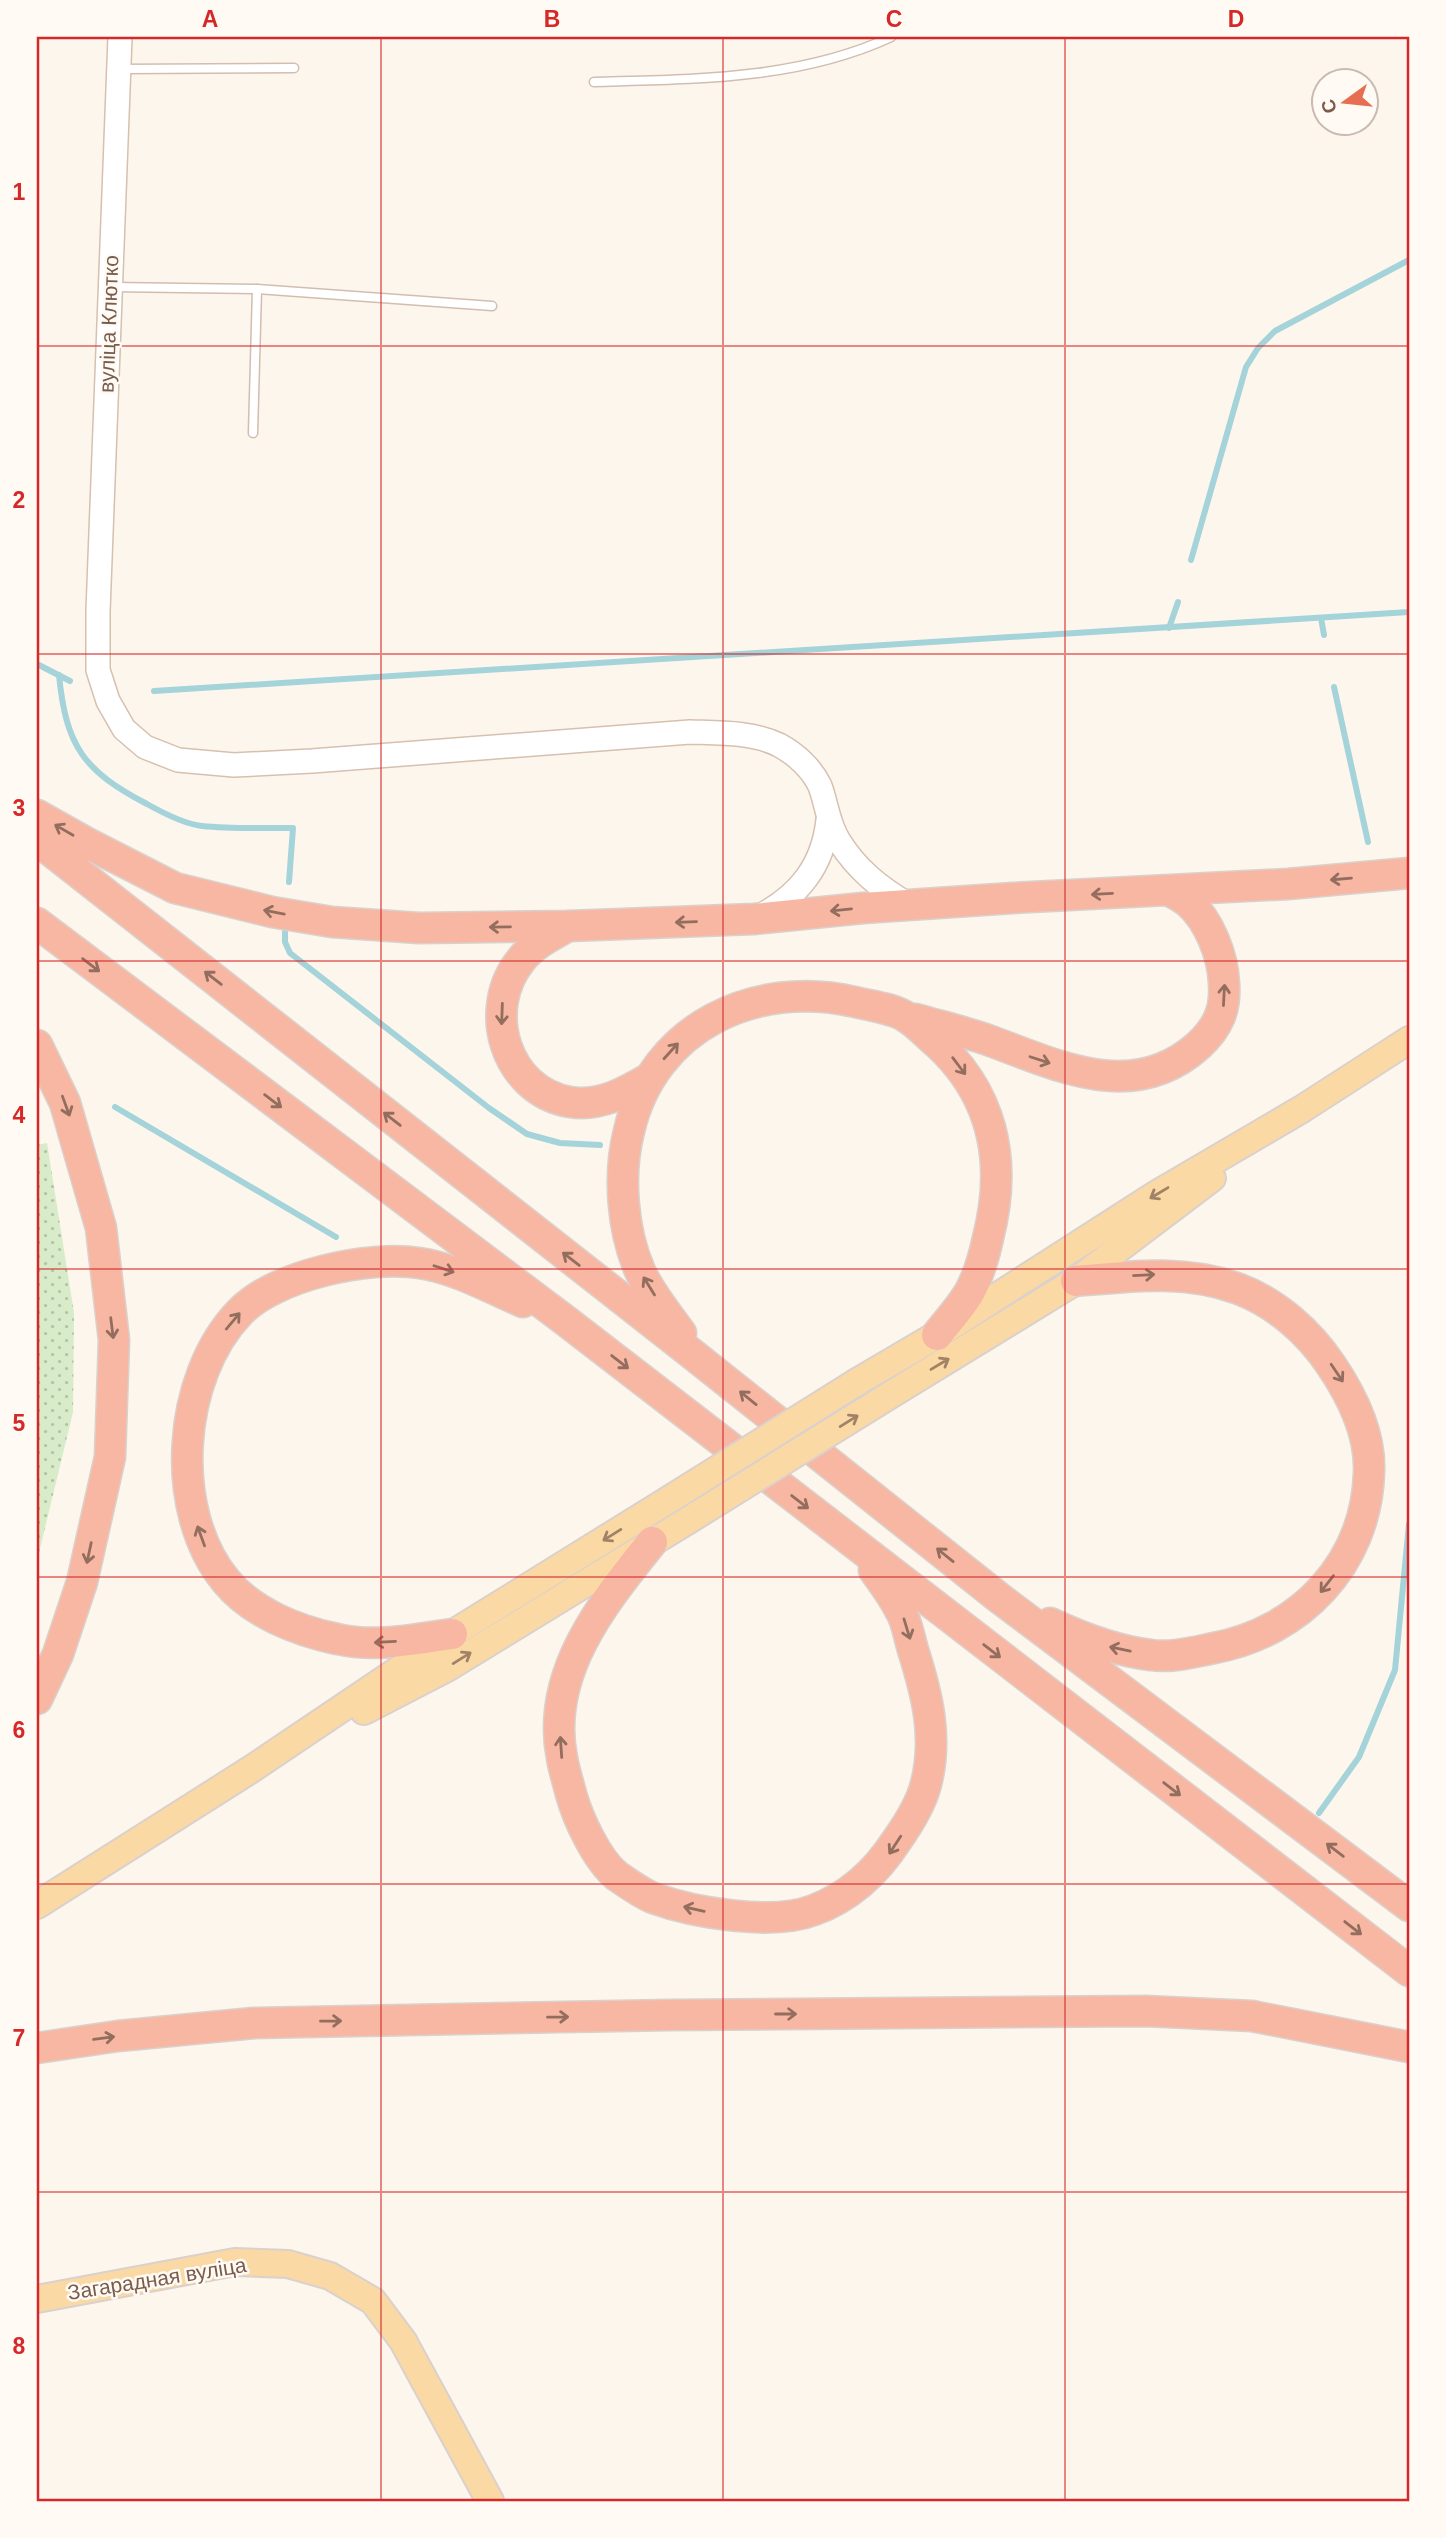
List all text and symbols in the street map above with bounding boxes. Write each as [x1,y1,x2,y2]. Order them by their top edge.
text: A [202,6,218,32]
text: B [544,6,560,32]
text: C [886,6,902,32]
text: D [1228,6,1244,32]
north arrow [1310,66,1380,136]
text: С [1317,97,1341,116]
text: 1 [13,179,26,205]
street label: вуліца Клютко [95,255,122,393]
text: 2 [13,487,25,513]
text: 3 [13,795,25,821]
one-way arrow [54,823,74,837]
one-way arrow [1331,873,1353,886]
one-way arrow [1090,887,1113,900]
one-way arrow [263,904,286,918]
one-way arrow [830,904,853,917]
one-way arrow [674,915,697,928]
one-way arrow [489,920,512,934]
one-way arrow [81,957,100,972]
one-way arrow [204,971,223,986]
one-way arrow [1217,984,1230,1007]
one-way arrow [496,1002,509,1025]
one-way arrow [663,1043,680,1060]
one-way arrow [1029,1054,1051,1067]
one-way arrow [952,1057,967,1075]
one-way arrow [263,1094,282,1108]
one-way arrow [61,1095,73,1117]
text: 4 [13,1102,26,1128]
one-way arrow [383,1111,402,1126]
one-way arrow [1149,1186,1169,1200]
one-way arrow [562,1252,581,1267]
one-way arrow [433,1264,455,1277]
one-way arrow [1133,1269,1156,1282]
one-way arrow [641,1276,655,1296]
one-way arrow [225,1312,241,1330]
one-way arrow [106,1316,119,1339]
one-way arrow [610,1355,629,1370]
one-way arrow [930,1357,950,1371]
one-way arrow [1330,1363,1344,1382]
one-way arrow [739,1390,757,1406]
text: 5 [13,1410,26,1436]
one-way arrow [839,1413,858,1428]
one-way arrow [790,1495,808,1510]
one-way arrow [193,1526,206,1548]
one-way arrow [602,1529,622,1543]
one-way arrow [81,1541,95,1564]
one-way arrow [936,1547,954,1563]
one-way arrow [1319,1575,1334,1593]
one-way arrow [901,1618,914,1640]
one-way arrow [374,1636,397,1649]
one-way arrow [1110,1641,1132,1654]
one-way arrow [982,1643,1001,1658]
one-way arrow [452,1651,472,1665]
text: 6 [13,1717,25,1743]
one-way arrow [555,1736,568,1759]
one-way arrow [1163,1782,1181,1797]
one-way arrow [887,1834,901,1854]
one-way arrow [1326,1843,1345,1858]
one-way arrow [683,1901,706,1915]
one-way arrow [1343,1920,1362,1935]
one-way arrow [774,2007,797,2021]
one-way arrow [547,2010,570,2024]
one-way arrow [319,2015,342,2028]
text: 7 [13,2025,25,2051]
one-way arrow [92,2031,115,2044]
street label: Загарадная вуліца [66,2253,248,2304]
text: 8 [13,2333,26,2359]

